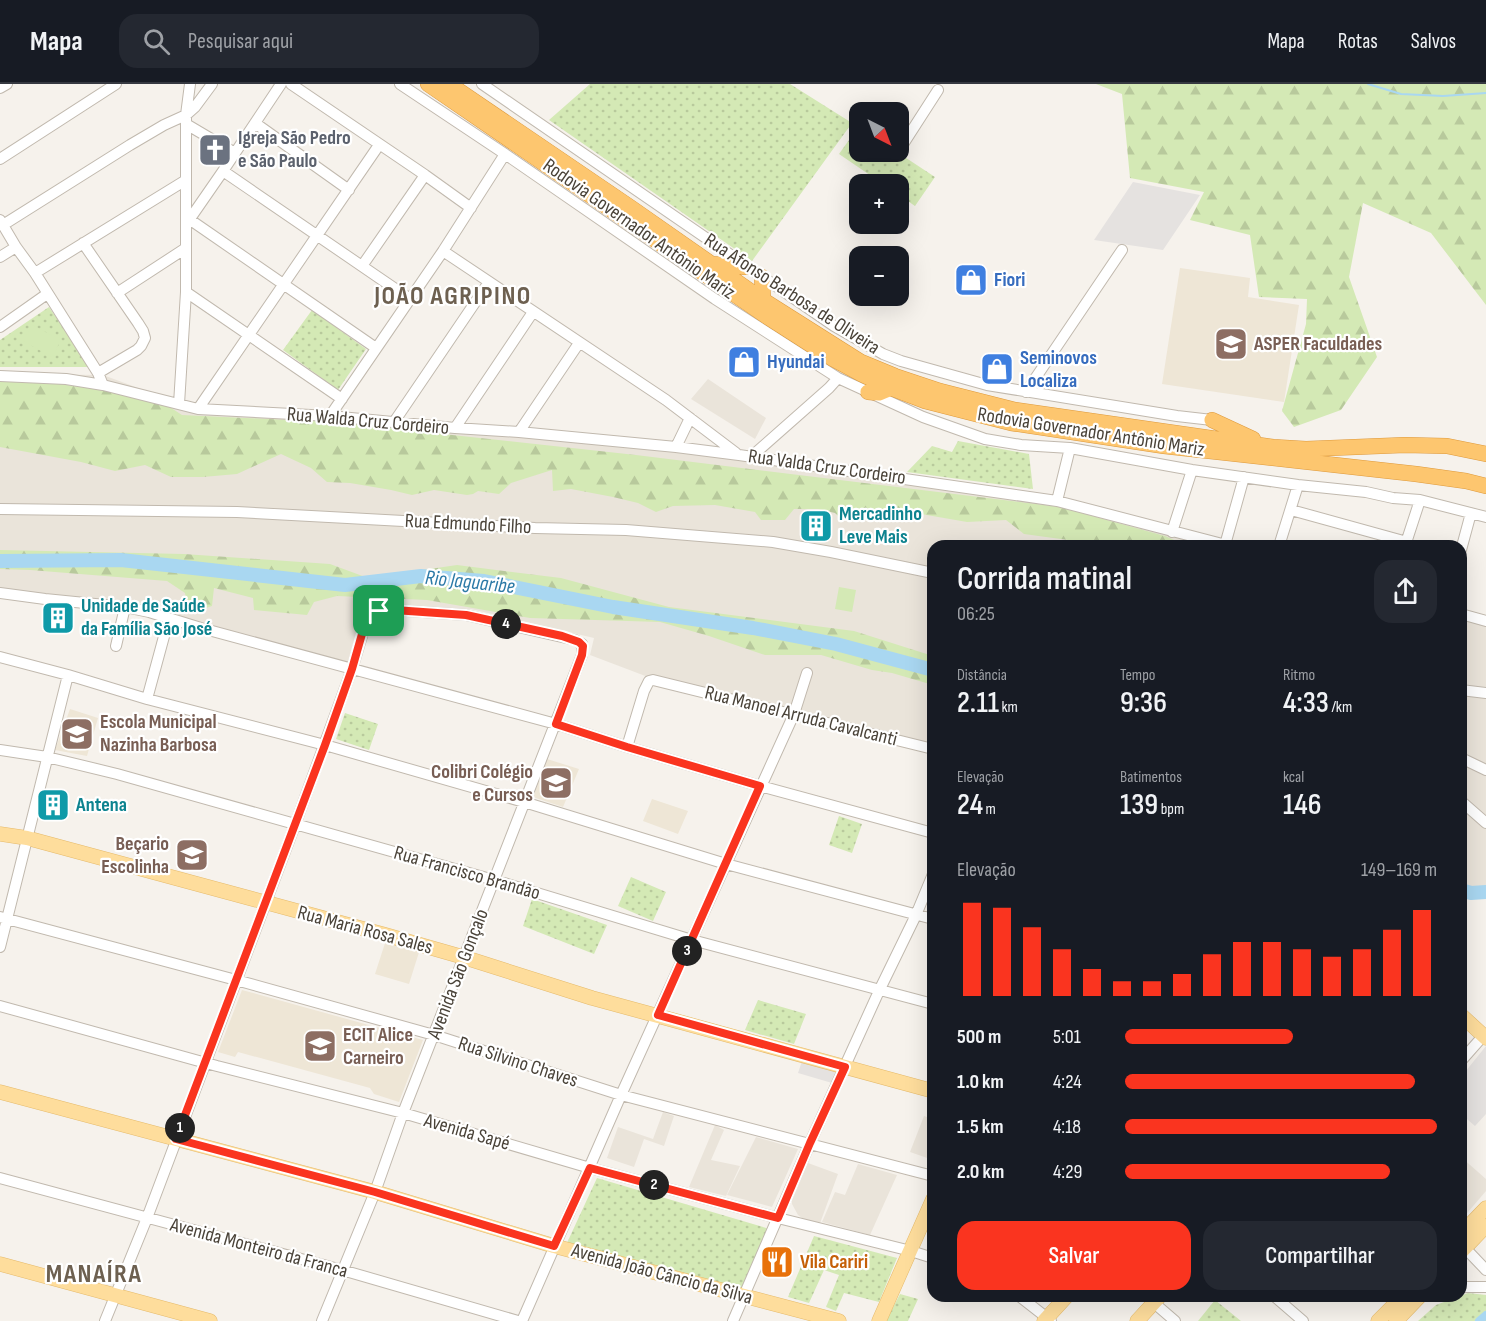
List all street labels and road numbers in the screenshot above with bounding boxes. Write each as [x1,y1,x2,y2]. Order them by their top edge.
street label: Rodovia Governador Antônio Mariz [538,153,740,305]
street label: Rua Afonso Barbosa de Oliveira [700,228,884,360]
street label: Rua Walda Cruz Cordeiro [286,402,450,440]
street label: Rodovia Governador Antônio Mariz [976,402,1206,462]
street label: Rua Valda Cruz Cordeiro [747,444,907,490]
street label: Rua Edmundo Filho [404,509,532,539]
street label: Rua Manoel Arruda Cavalcanti [702,680,900,752]
street label: Rua Francisco Brandão [391,841,543,905]
street label: Rua Maria Rosa Sales [295,900,435,960]
street label: Avenida São Gonçalo [422,906,494,1043]
street label: Rua Silvino Chaves [455,1031,581,1093]
street label: Avenida Sapé [420,1108,513,1156]
street label: Avenida Monteiro da Franca [167,1212,350,1283]
street label: Avenida João Câncio da Silva [568,1238,755,1310]

